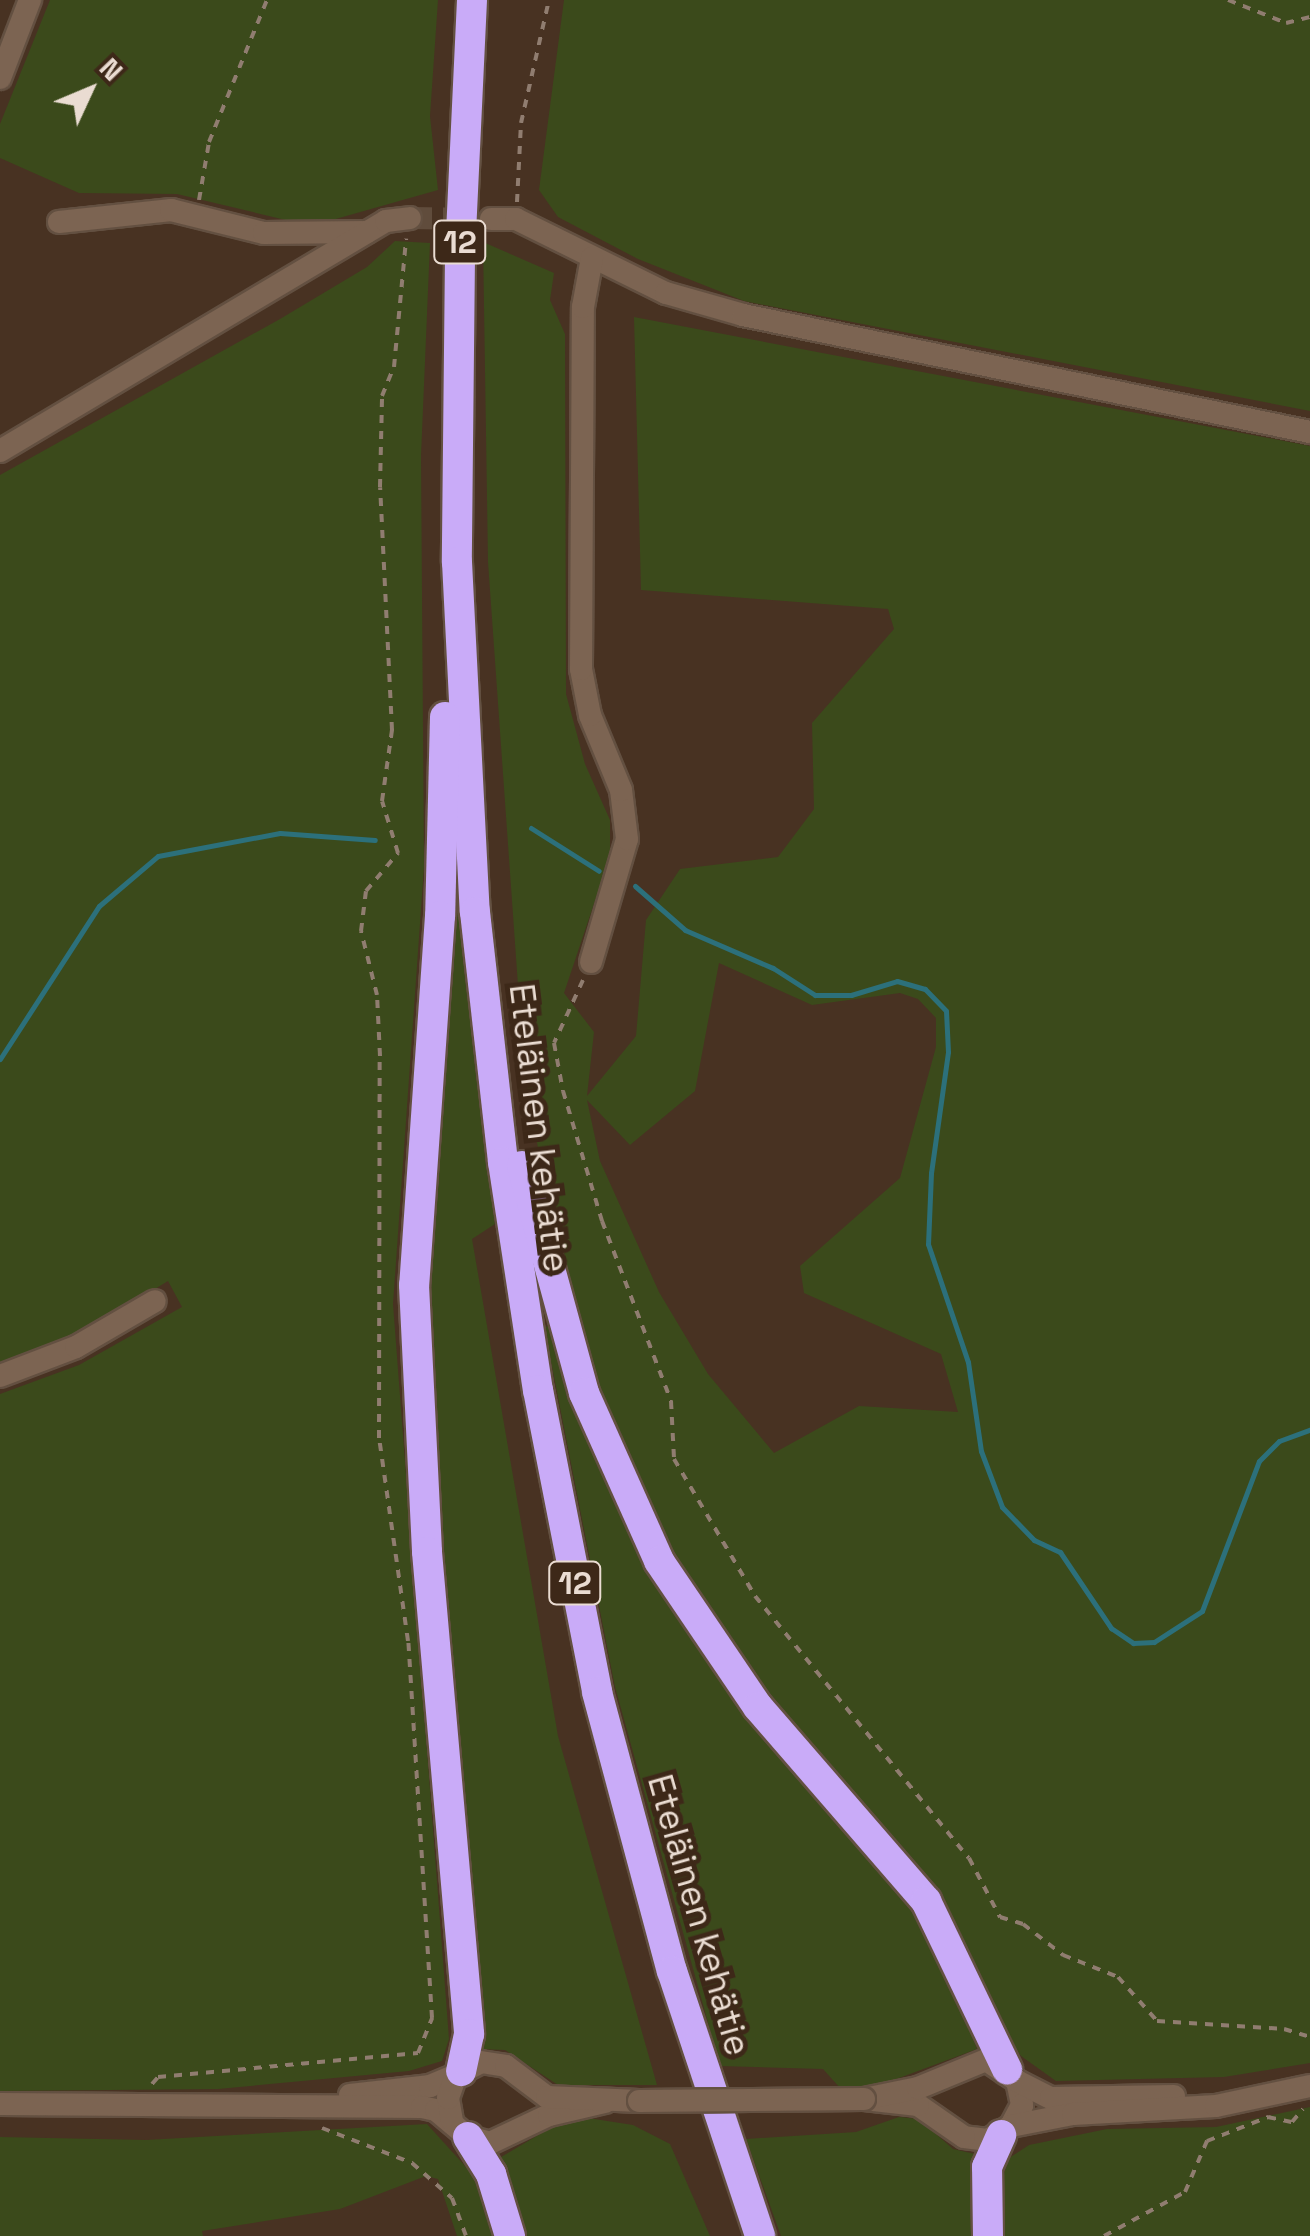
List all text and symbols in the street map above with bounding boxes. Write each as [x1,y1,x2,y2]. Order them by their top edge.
north arrow [40,40,140,140]
text: N [92,50,131,88]
road number: 12 [432,215,488,269]
street label: Eteläinen kehätie [500,981,578,1275]
road number: 12 [548,1556,602,1610]
street label: Eteläinen kehätie [639,1770,759,2060]

